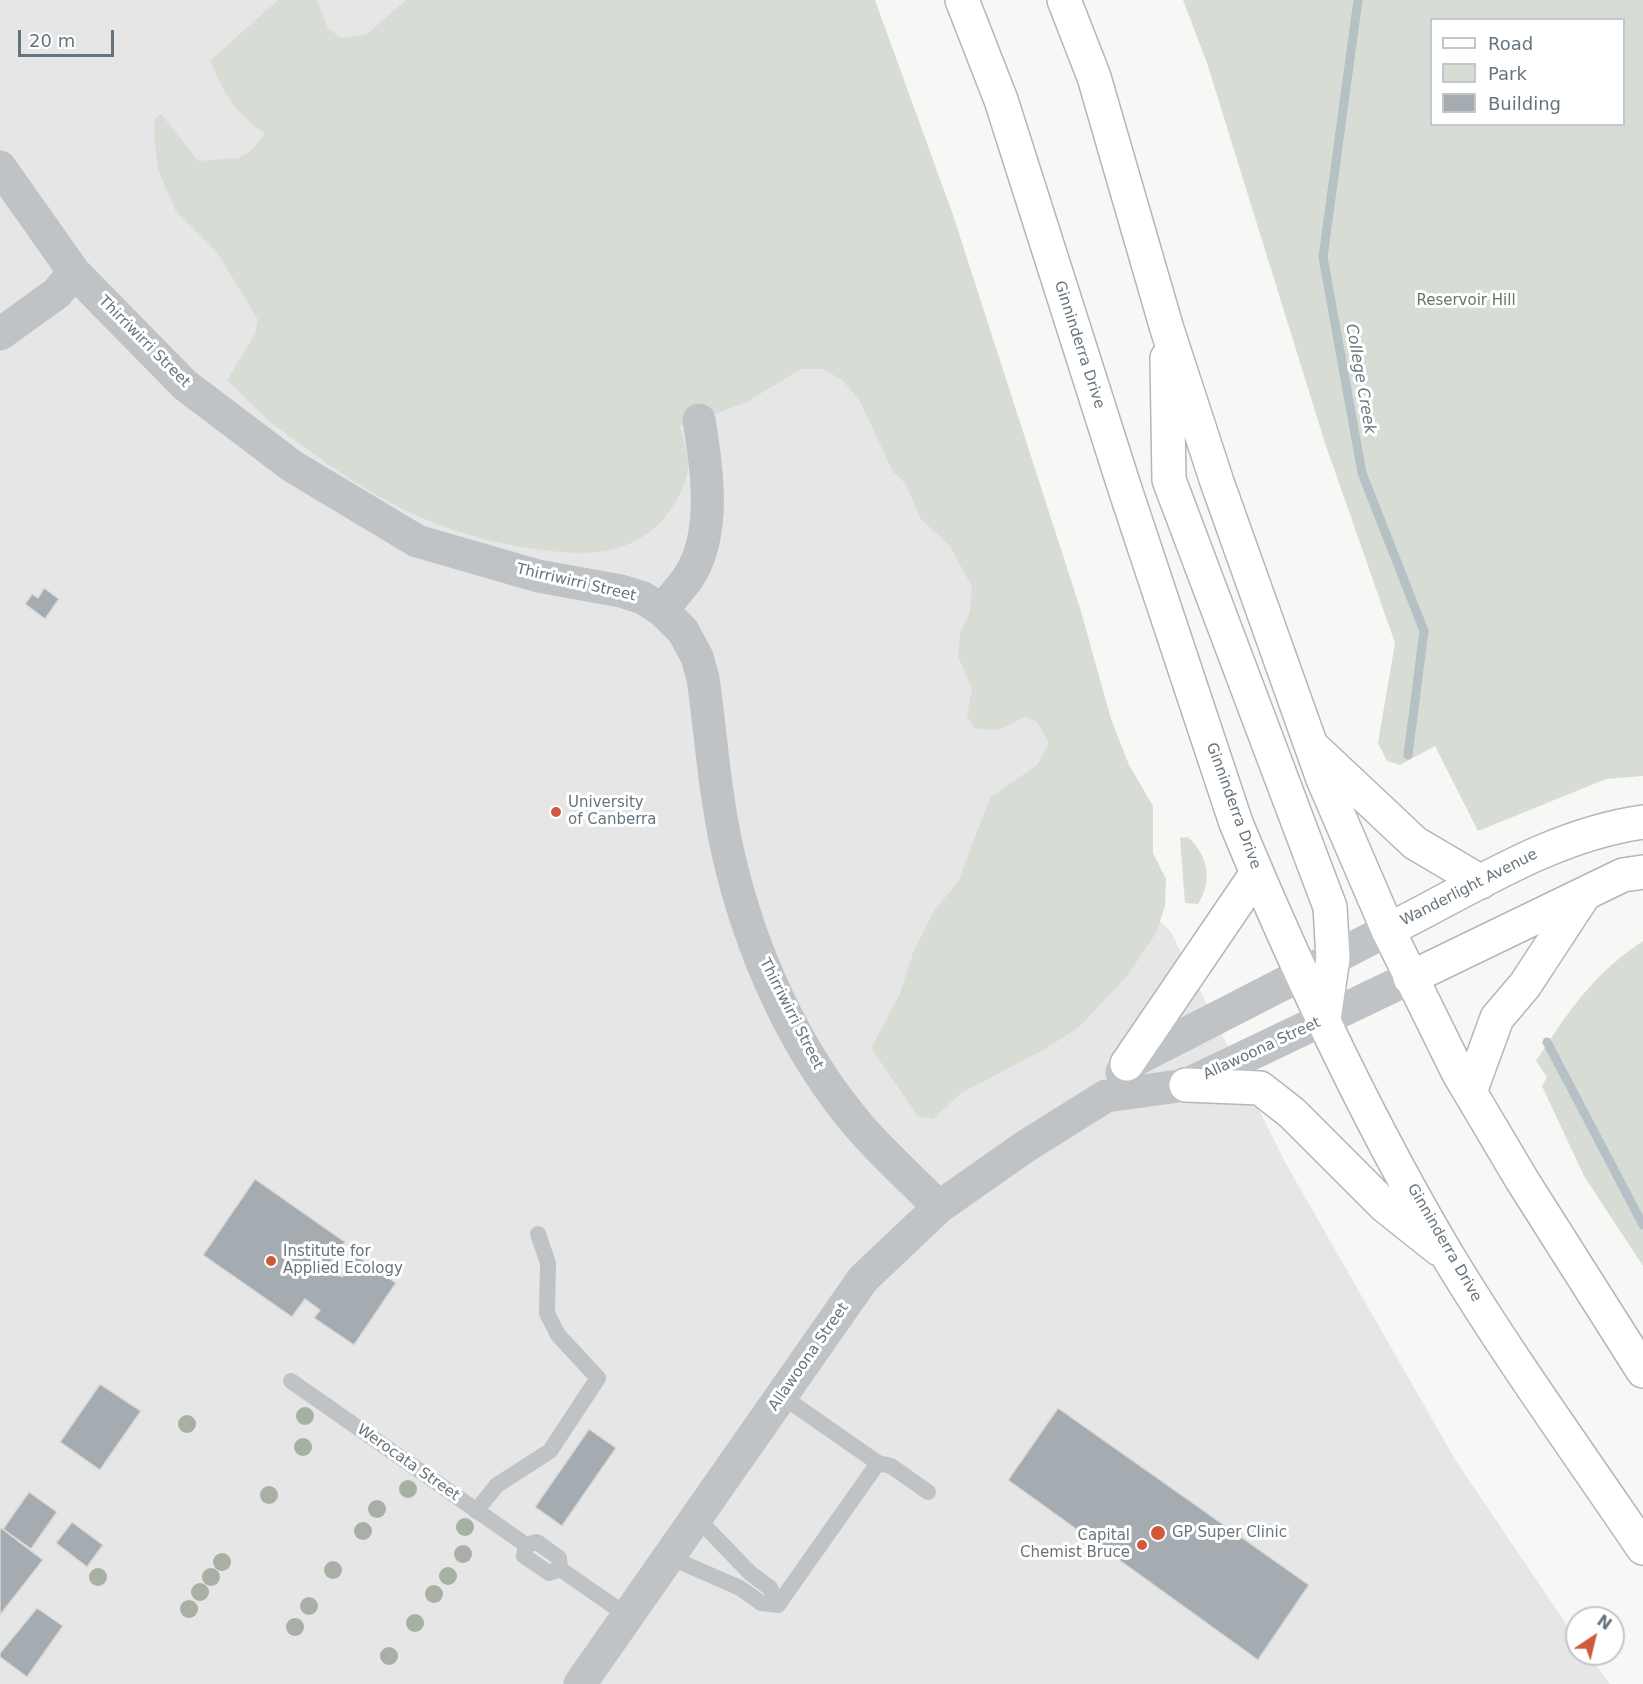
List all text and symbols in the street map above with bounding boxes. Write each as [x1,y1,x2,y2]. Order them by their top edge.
scale bar [21,18,117,56]
legend [1430,18,1625,126]
text: 20 m [29,30,75,51]
text: Road [1488,33,1533,54]
text: Park [1488,63,1527,84]
text: Building [1488,93,1561,114]
street label: Ginninderra Drive [1050,279,1108,411]
street label: Thirriwirri Street [94,292,194,392]
park label: Reservoir Hill [1416,292,1516,310]
water label: College Creek [1341,322,1379,436]
street label: Thirriwirri Street [514,560,638,606]
street label: Ginninderra Drive [1202,740,1264,872]
place label: University of Canberra [568,794,656,829]
marker: University of Canberra [549,805,563,819]
street label: Wanderlight Avenue [1398,846,1540,930]
street label: Thirriwirri Street [755,956,827,1072]
street label: Allawoona Street [1200,1014,1324,1084]
street label: Ginninderra Drive [1403,1181,1485,1305]
place label: Institute for Applied Ecology [283,1243,403,1278]
marker: Institute for Applied Ecology [264,1254,278,1268]
street label: Allawoona Street [765,1300,853,1414]
street label: Werocata Street [353,1421,463,1505]
marker: GP Super Clinic [1149,1524,1167,1542]
place label: GP Super Clinic [1172,1524,1287,1542]
place label: Capital Chemist Bruce [1020,1527,1130,1562]
marker: Capital Chemist Bruce [1135,1538,1149,1552]
north arrow [1565,1606,1625,1666]
text: N [1594,1611,1615,1634]

